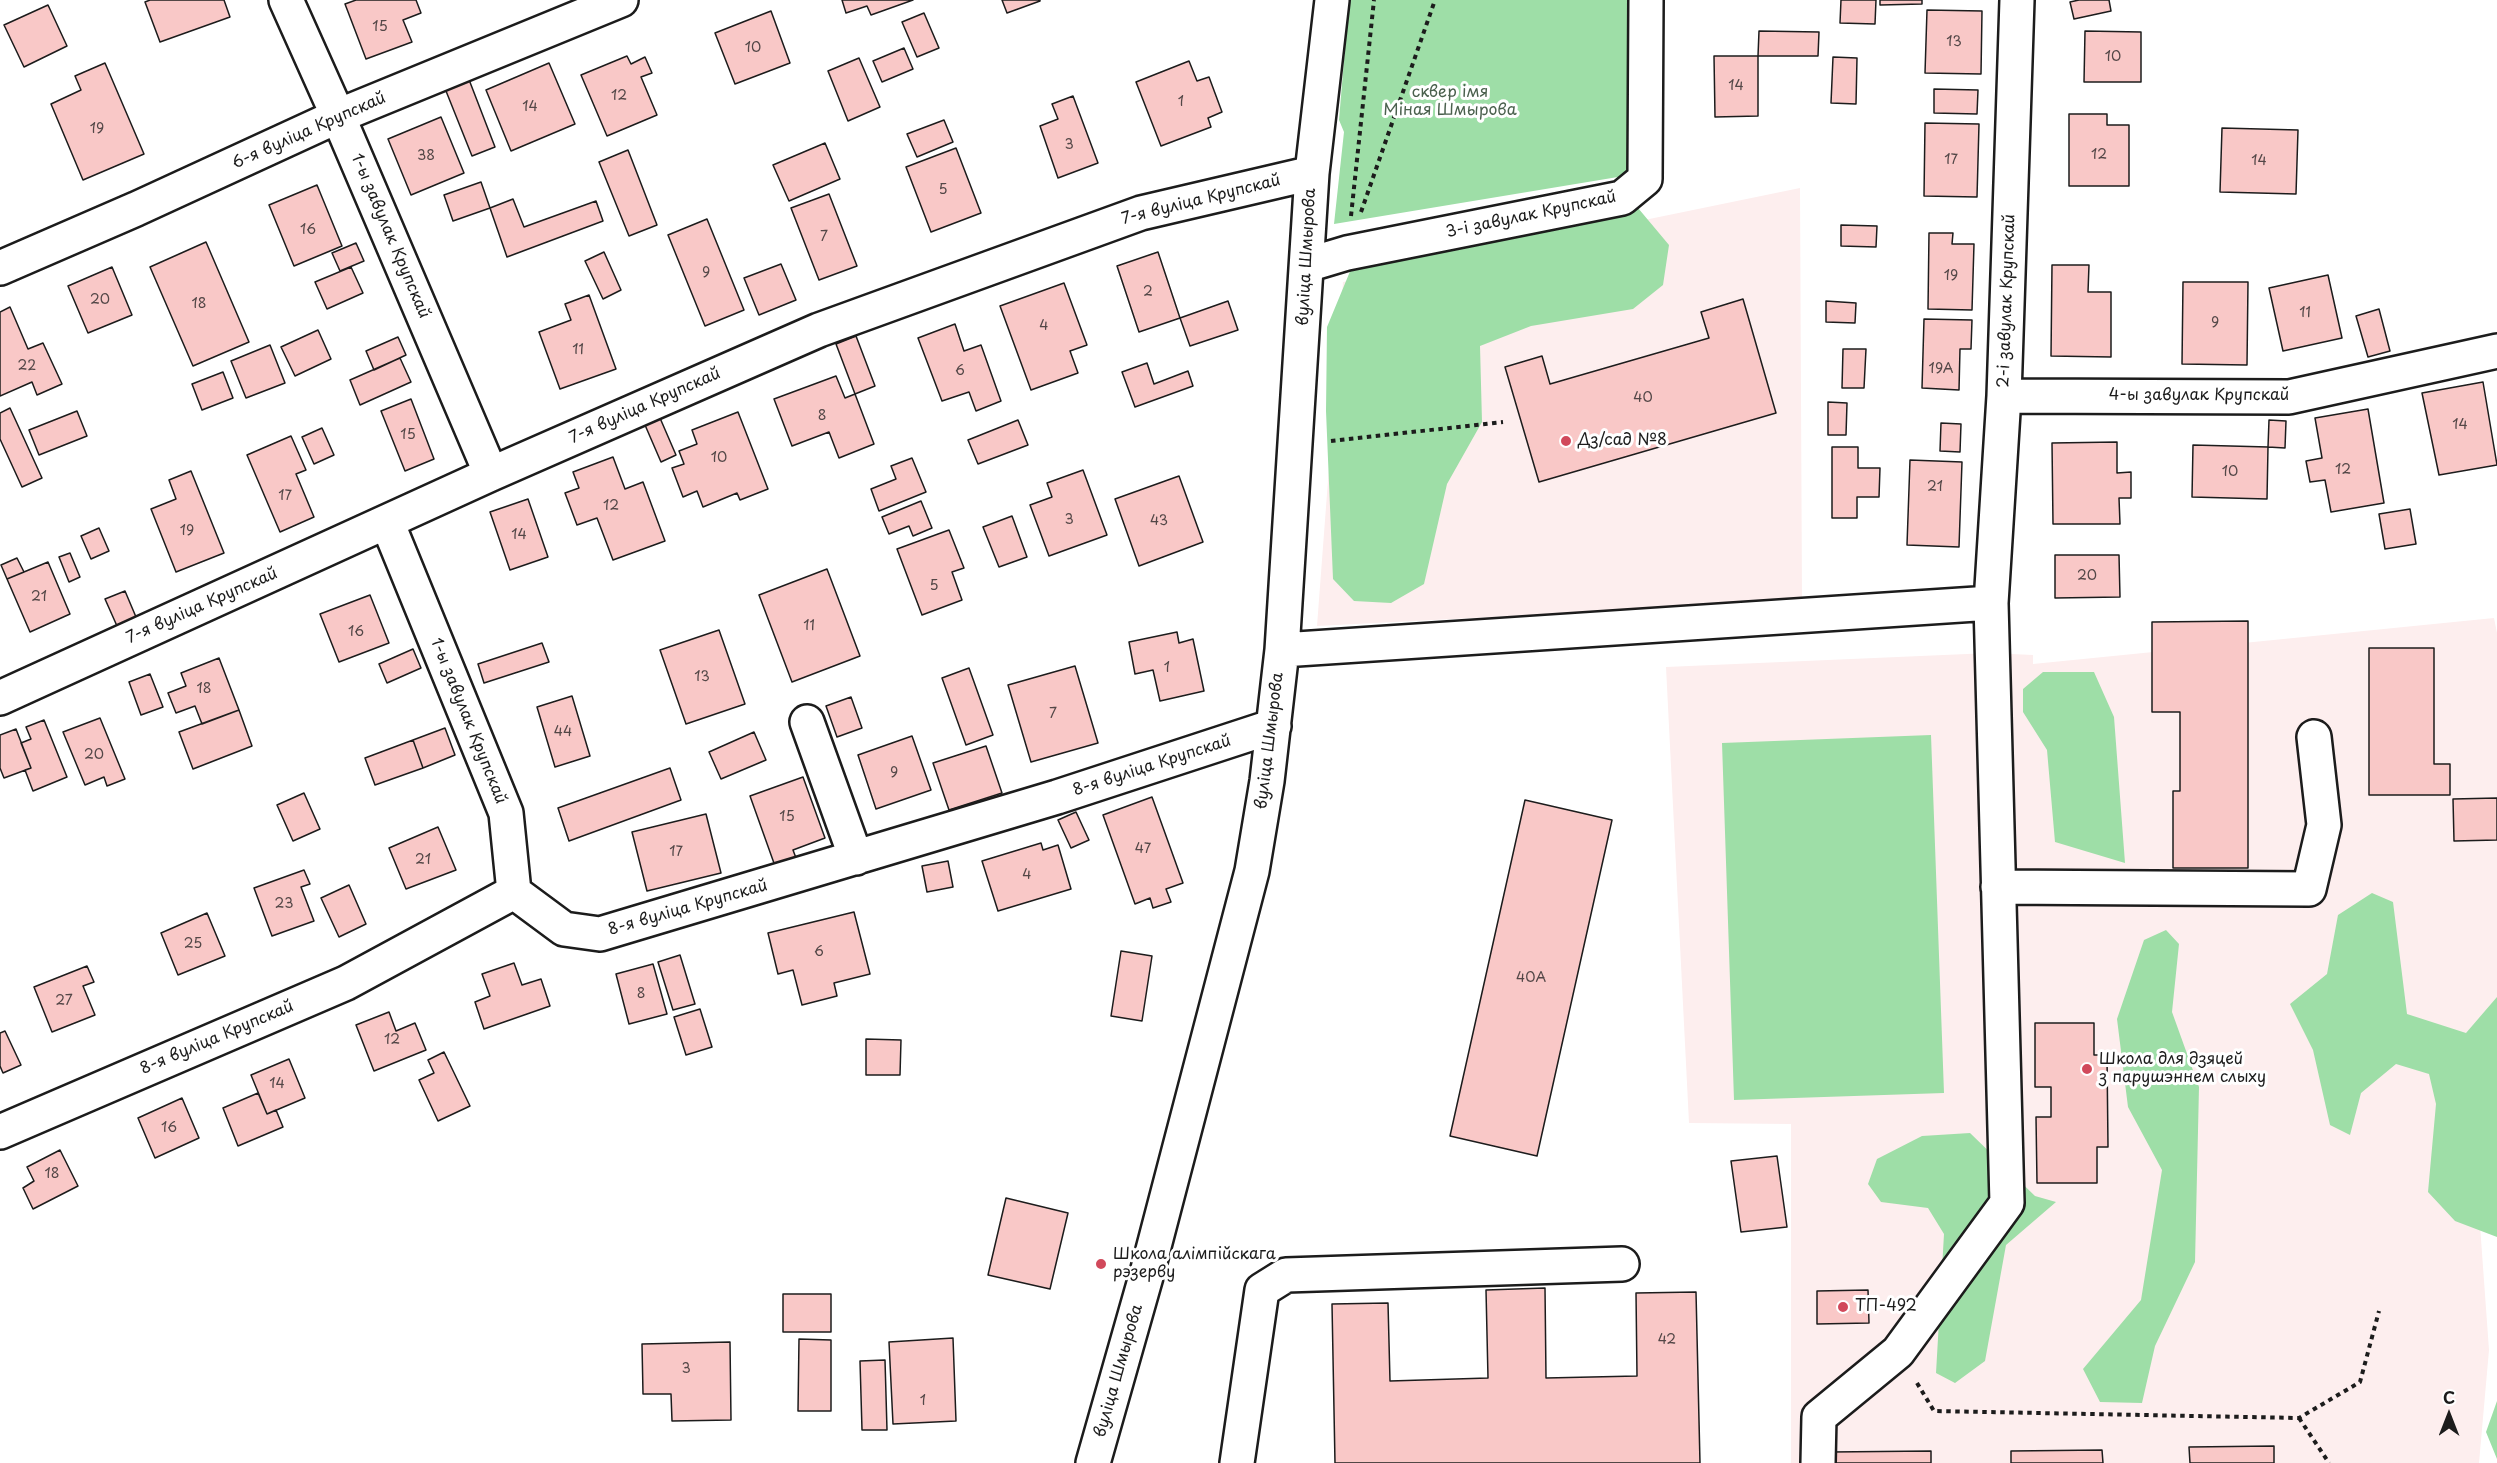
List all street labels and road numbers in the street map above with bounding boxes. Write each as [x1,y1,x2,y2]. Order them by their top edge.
street label: 6-я вуліца Крупскай [229,89,389,173]
street label: 1-ы завулак Крупскай [347,151,433,321]
street label: 7-я вуліца Крупскай [1120,171,1282,229]
street label: вуліца Шмырова [1294,188,1320,326]
street label: 3-і завулак Крупскай [1444,188,1618,242]
street label: 2-і завулак Крупскай [1994,214,2020,388]
street label: 7-я вуліца Крупскай [567,364,723,448]
street label: 4-ы завулак Крупскай [2109,386,2289,406]
street label: 7-я вуліца Крупскай [124,564,280,648]
street label: 1-ы завулак Крупскай [426,635,510,807]
street label: вуліца Шмырова [1252,672,1288,810]
street label: 8-я вуліца Крупскай [1071,731,1233,801]
street label: 8-я вуліца Крупскай [606,876,770,940]
street label: 8-я вуліца Крупскай [138,997,296,1079]
street label: вуліца Шмырова [1091,1302,1147,1440]

